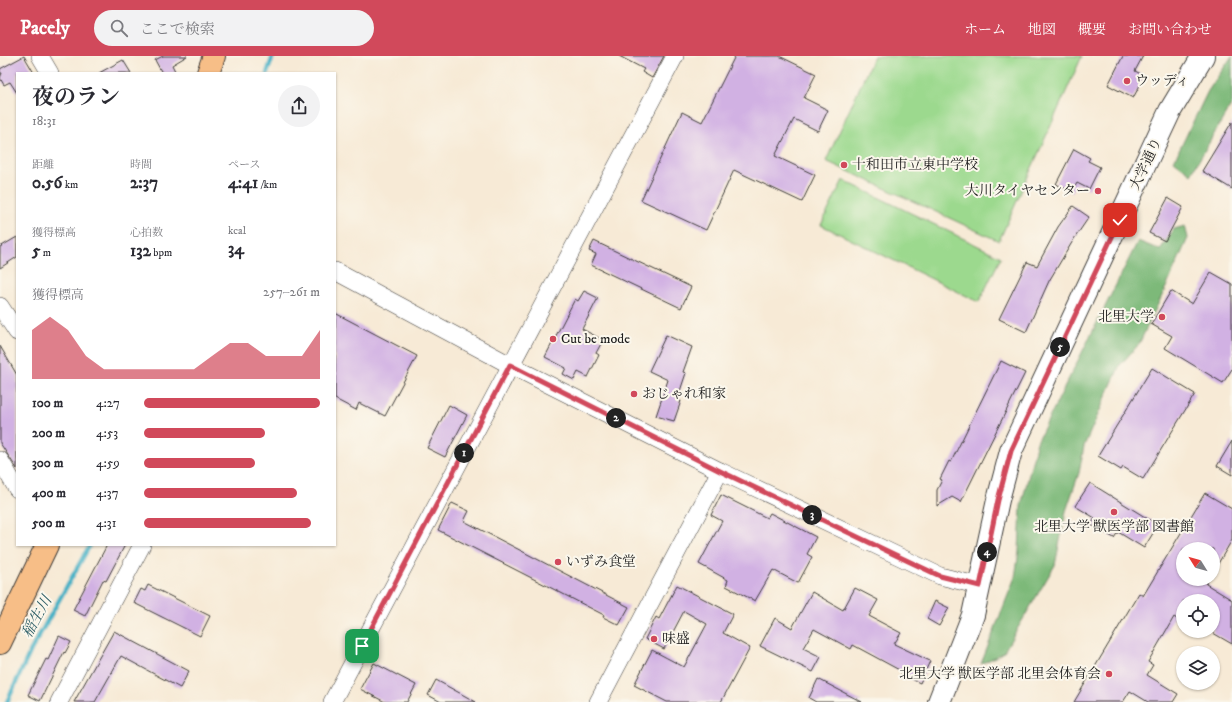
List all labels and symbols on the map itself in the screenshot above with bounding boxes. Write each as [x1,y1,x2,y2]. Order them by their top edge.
place label: ウッディ [1135,72,1190,90]
marker: ウッディ [1122,76,1132,86]
street label: 大学通り [1126,135,1166,193]
place label: 十和田市立東中学校 [852,156,978,174]
marker: 十和田市立東中学校 [839,160,849,170]
place label: 大川タイヤセンター [965,182,1090,200]
marker: 大川タイヤセンター [1093,186,1103,196]
pin [1103,203,1137,237]
place label: 北里大学 [1098,308,1154,326]
marker: 北里大学 [1157,312,1167,322]
place label: Cut be mode [561,330,630,348]
marker: Cut be mode [548,334,558,344]
pin: 5 [1050,337,1070,357]
place label: おじゃれ和家 [642,385,726,403]
marker: おじゃれ和家 [629,389,639,399]
pin: 2 [606,408,626,428]
pin: 1 [454,443,474,463]
pin: 3 [802,505,822,525]
marker: 北里大学 獣医学部 図書館 [1109,507,1119,517]
place label: 北里大学 獣医学部 図書館 [1034,518,1194,536]
pin: 4 [977,542,997,562]
north arrow [1176,542,1220,586]
place label: いずみ食堂 [566,553,636,571]
marker: いずみ食堂 [553,557,563,567]
water label: 稲生川 [18,591,57,641]
pin [345,629,379,663]
place label: 味盛 [662,630,690,648]
marker: 味盛 [649,634,659,644]
place label: 北里大学 獣医学部 北里会体育会 [899,665,1101,683]
marker: 北里大学 獣医学部 北里会体育会 [1104,669,1114,679]

